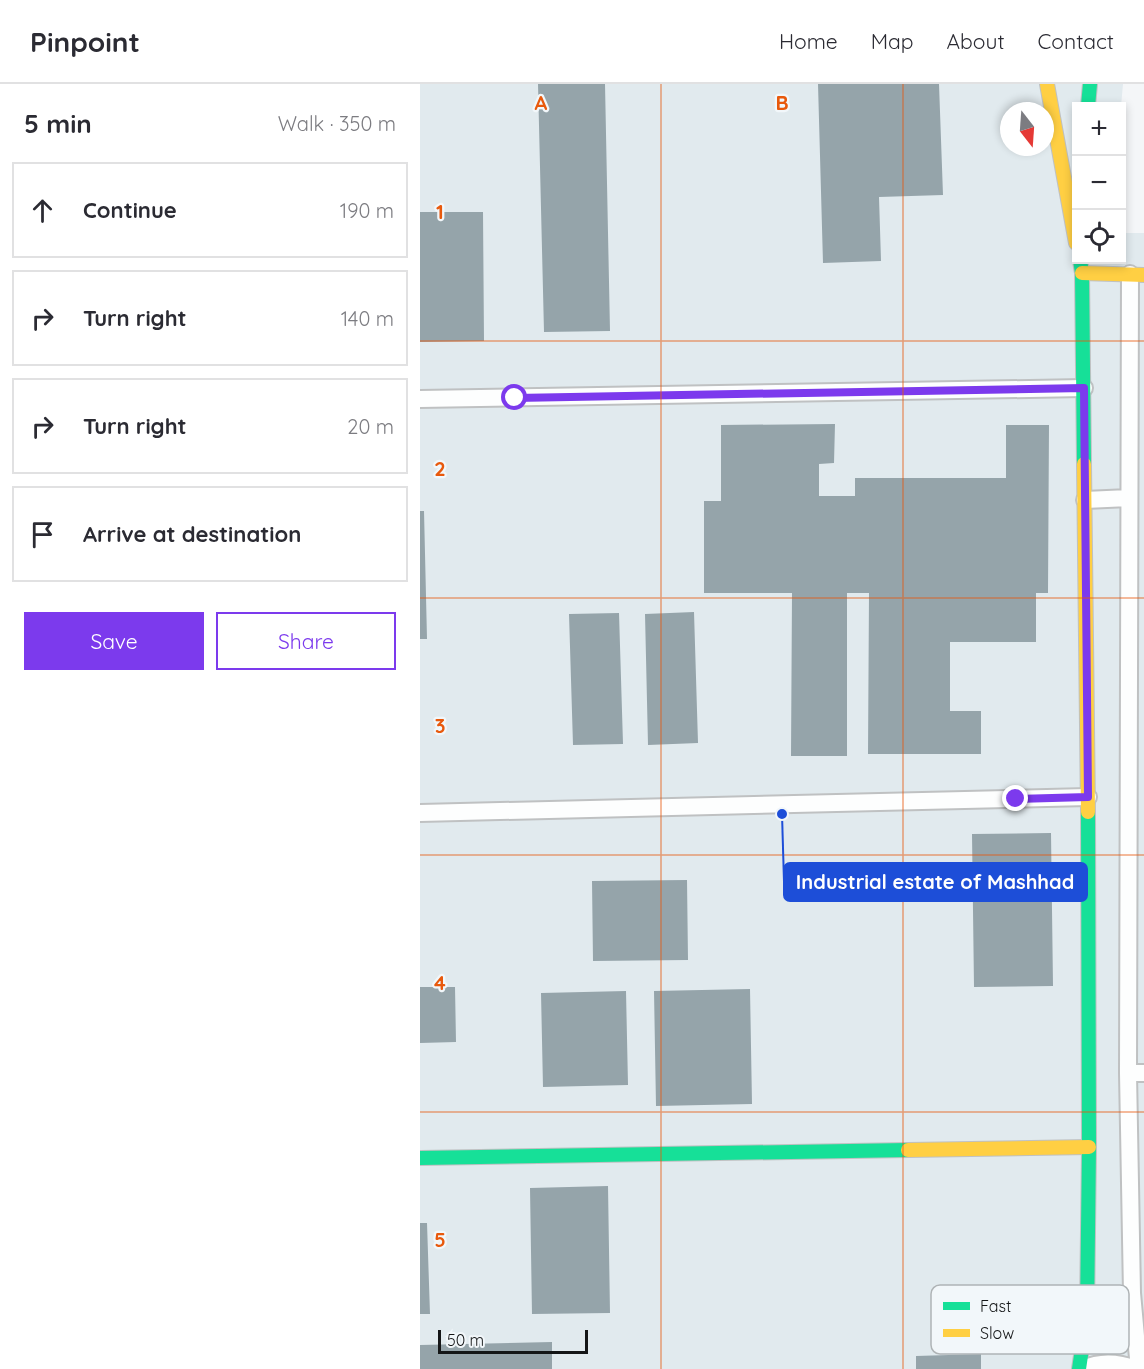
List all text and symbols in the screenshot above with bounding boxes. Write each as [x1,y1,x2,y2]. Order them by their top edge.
text: Pinpoint [30,24,140,59]
text: Home [779,28,838,54]
text: Map [871,28,914,54]
text: About [947,28,1005,54]
text: Contact [1038,28,1114,54]
text: A [535,90,548,115]
text: B [775,90,789,115]
north arrow [1000,102,1054,156]
map controls [1072,102,1126,264]
button: + [1072,102,1126,156]
text: 5 min [24,107,92,140]
text: Walk · 350 m [278,111,396,136]
button: − [1072,156,1126,210]
icon: ahead [26,194,59,227]
text: Continue [83,196,177,224]
text: 190 m [340,198,394,223]
text: 1 [436,199,444,224]
button: locate [1072,210,1126,264]
icon: right [26,302,59,335]
text: Turn right [83,304,187,332]
text: 140 m [341,306,394,331]
route start [501,384,527,410]
icon: right [26,410,59,443]
text: Turn right [83,412,187,440]
text: 20 m [347,414,394,439]
text: 2 [434,456,446,481]
icon: arrive [26,518,59,551]
text: Arrive at destination [83,520,301,548]
button: Save [24,612,204,670]
button: Share [216,612,396,670]
text: 3 [435,713,445,738]
route end [1002,785,1028,811]
callout: Industrial estate of Mashhad [784,863,1087,901]
text: Industrial estate of Mashhad [796,869,1074,894]
text: 4 [434,970,446,995]
text: 5 [434,1227,446,1252]
legend [931,1285,1129,1354]
text: Fast [980,1296,1011,1316]
text: Slow [980,1323,1014,1343]
scale bar [438,1327,588,1354]
text: 50 m [447,1330,484,1350]

